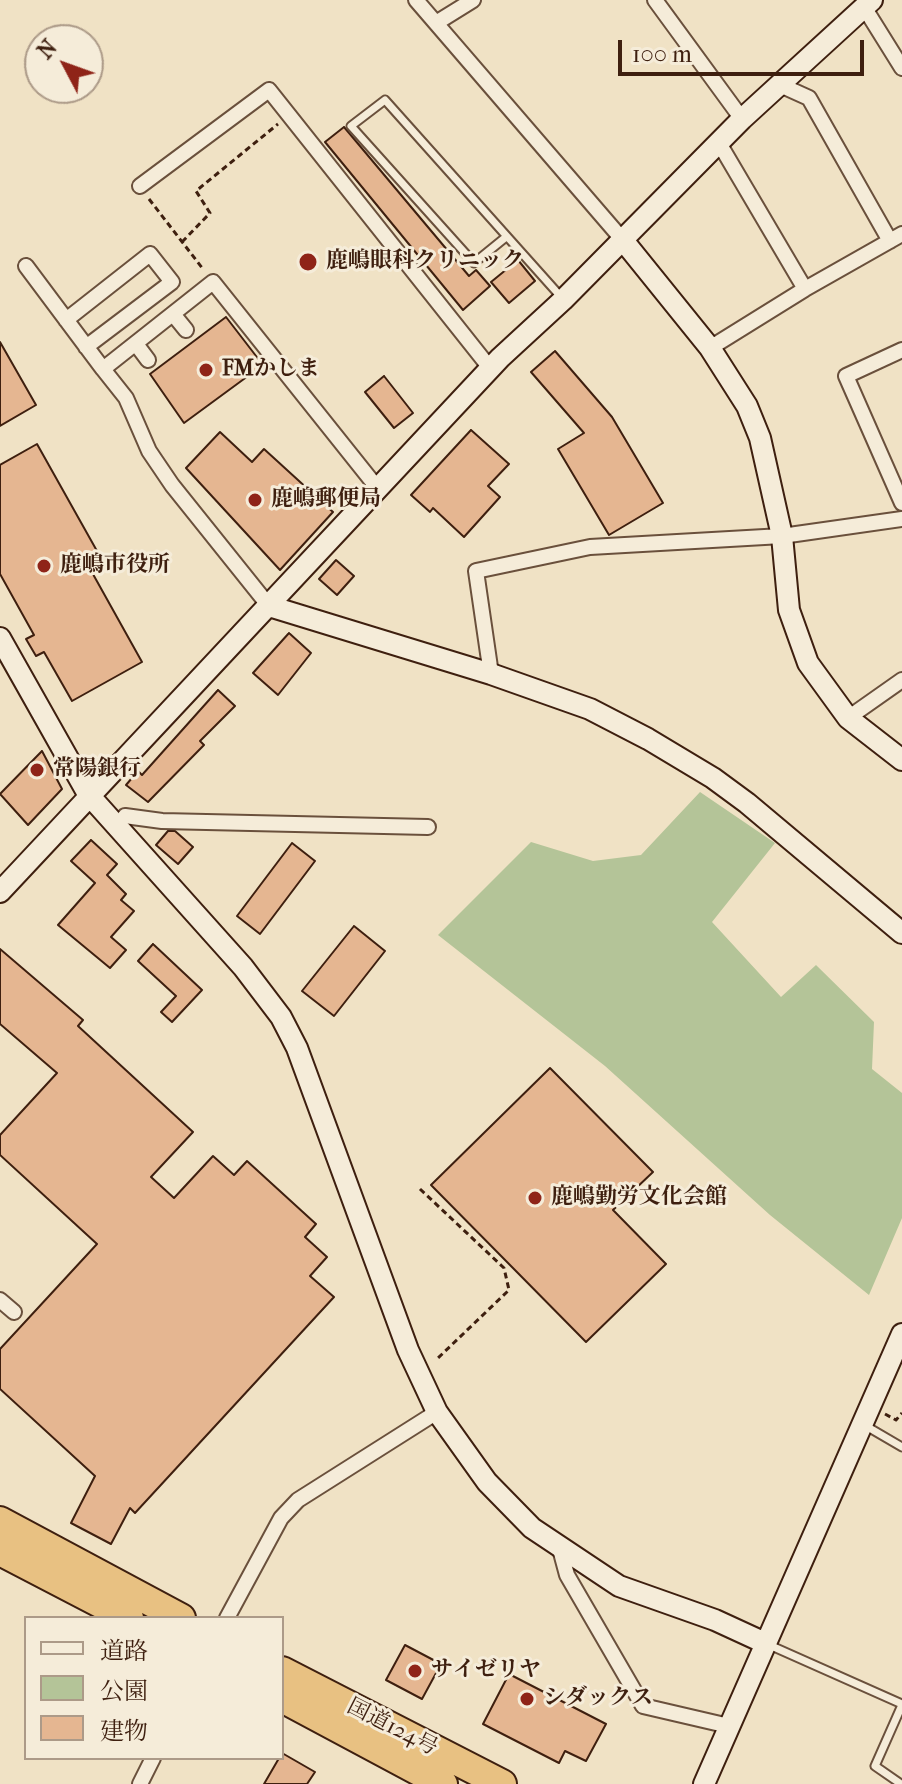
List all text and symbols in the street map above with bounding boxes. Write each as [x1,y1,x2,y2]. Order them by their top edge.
north arrow [24,24,104,104]
scale bar [622,24,868,74]
text: N [32,35,63,64]
text: 100 m [632,40,692,68]
place label: 鹿嶋眼科クリニック [326,249,524,275]
marker: 鹿嶋眼科クリニック [297,251,319,273]
place label: FMかしま [222,357,320,383]
marker: FMかしま [197,361,215,379]
place label: 鹿嶋郵便局 [271,487,381,513]
marker: 鹿嶋郵便局 [246,491,264,509]
place label: 鹿嶋市役所 [60,553,170,579]
marker: 鹿嶋市役所 [35,557,53,575]
place label: 常陽銀行 [53,757,141,783]
marker: 常陽銀行 [28,761,46,779]
place label: 鹿嶋勤労文化会館 [551,1185,727,1211]
marker: 鹿嶋勤労文化会館 [526,1189,544,1207]
legend [24,1616,284,1760]
text: 道路 [100,1637,148,1665]
place label: サイゼリヤ [431,1658,541,1684]
marker: サイゼリヤ [406,1662,424,1680]
text: 公園 [100,1677,148,1705]
place label: シダックス [543,1686,653,1712]
marker: シダックス [518,1690,536,1708]
street label: 国道124号 [342,1694,442,1762]
text: 建物 [100,1717,148,1745]

